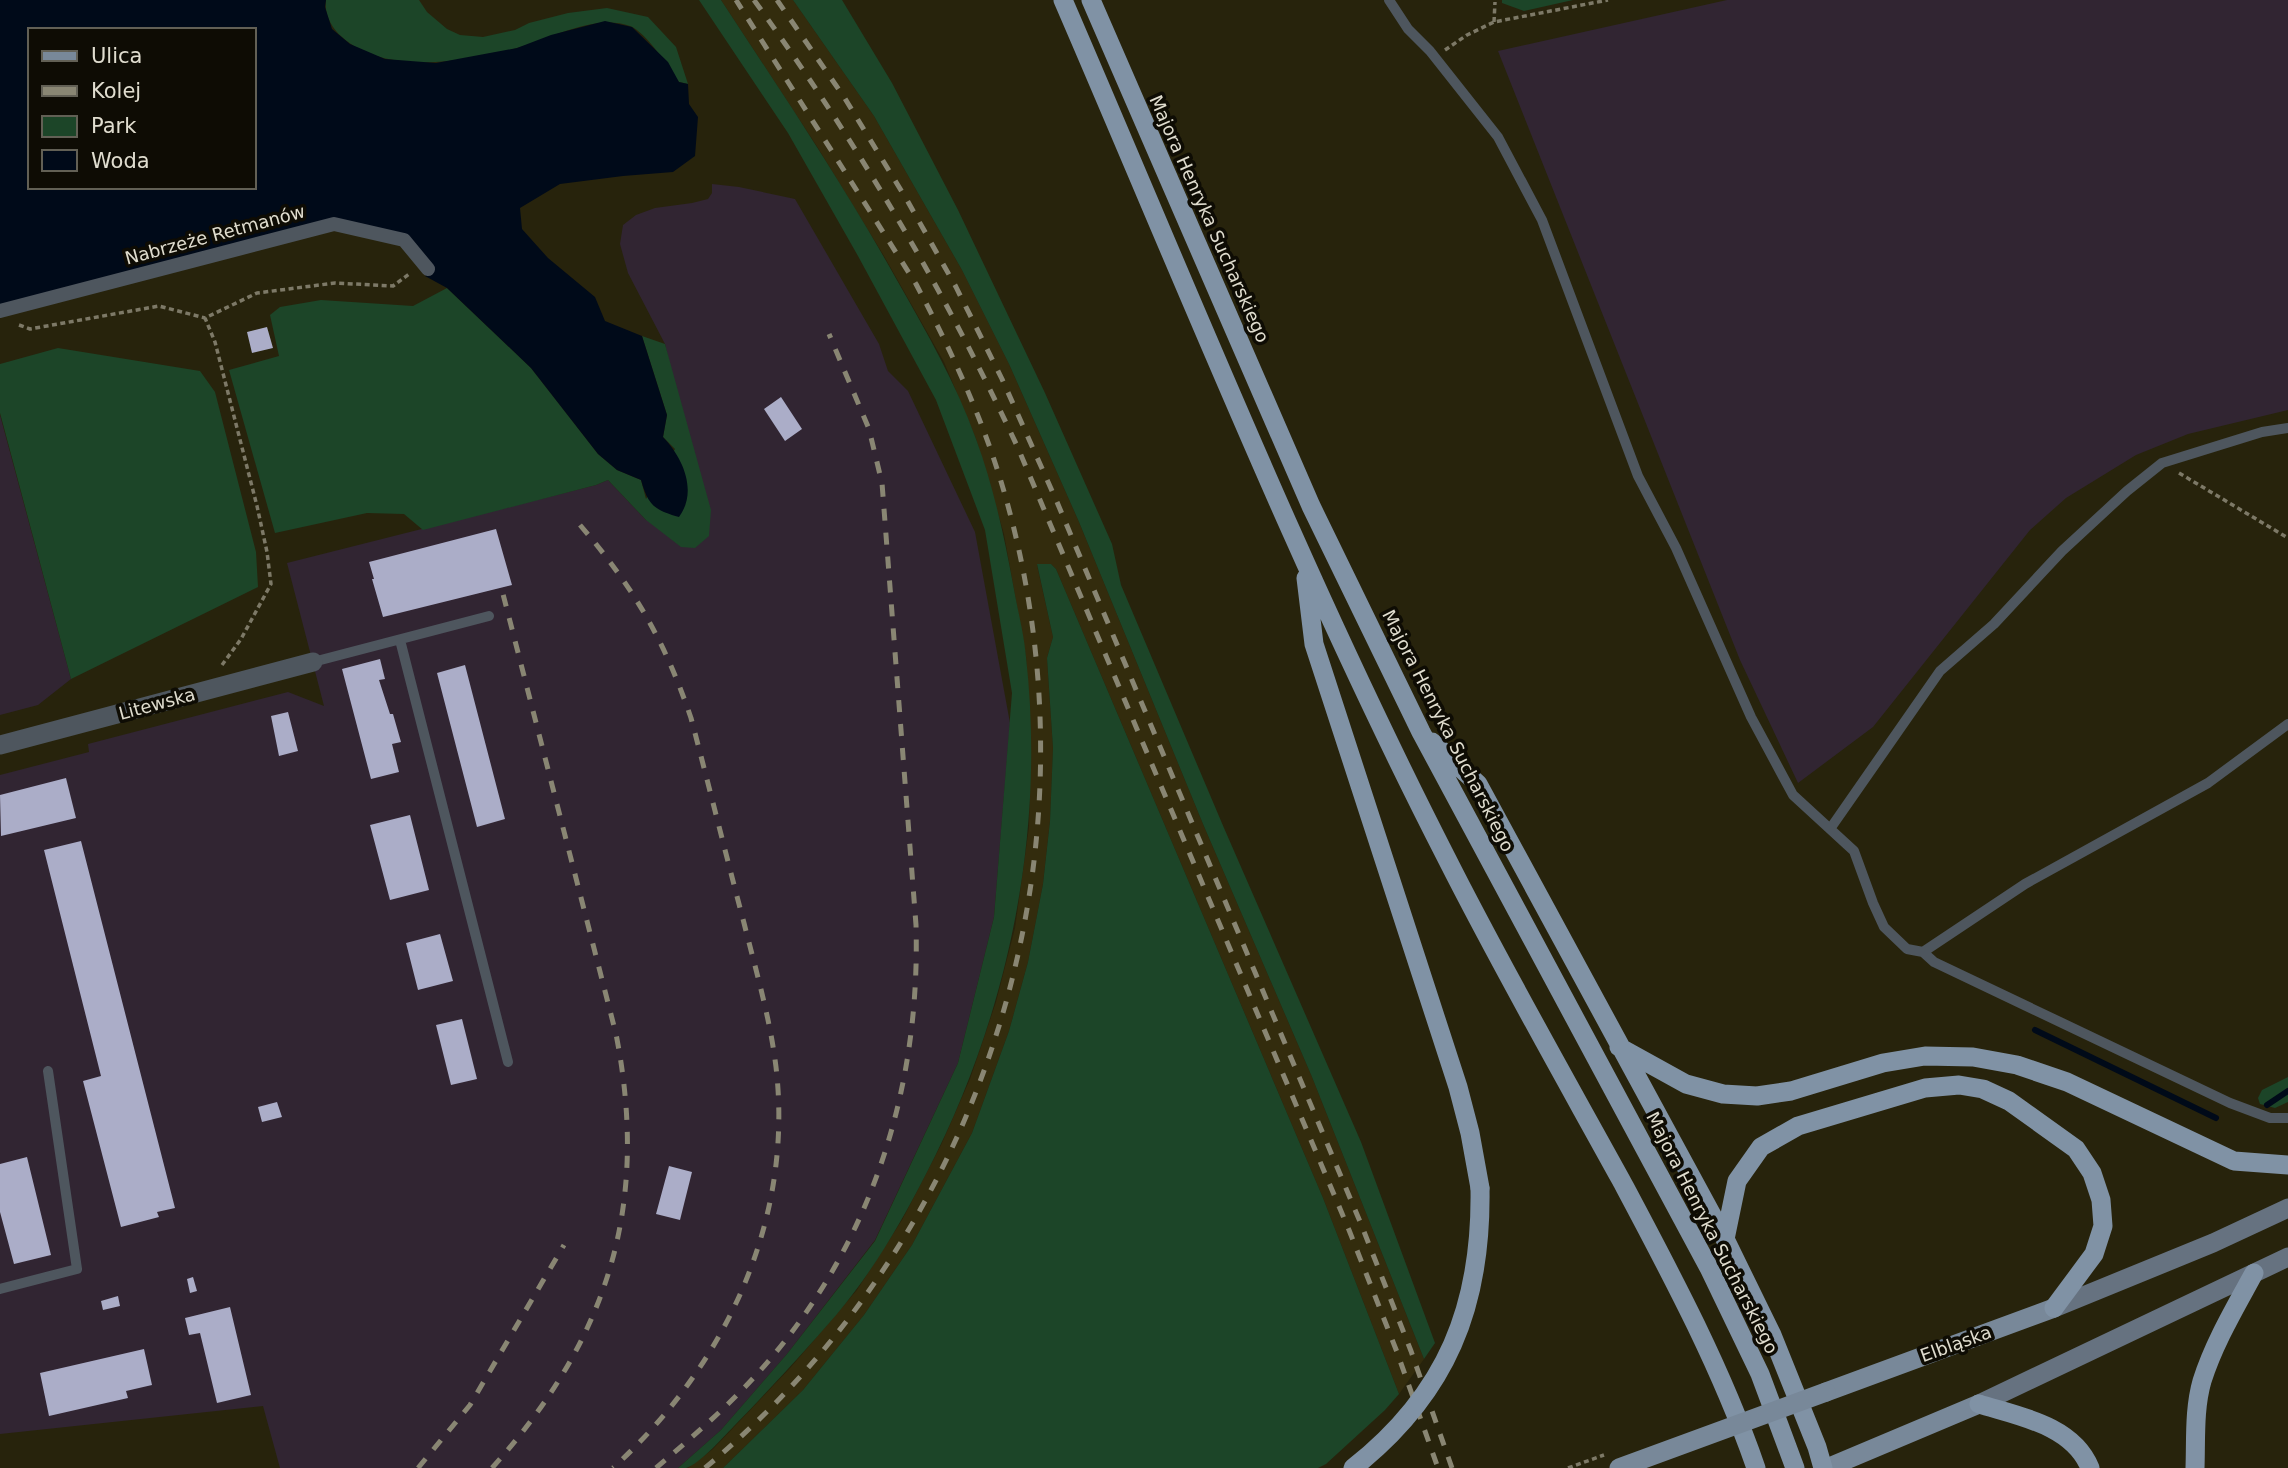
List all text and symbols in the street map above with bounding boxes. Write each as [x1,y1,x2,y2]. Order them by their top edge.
legend [28,28,256,189]
text: Ulica [91,44,142,68]
text: Kolej [91,79,141,103]
street label: Majora Henryka Sucharskiego [1145,92,1274,346]
text: Park [91,114,137,138]
text: Woda [91,149,150,173]
street label: Nabrzeże Retmanów [123,200,307,269]
street label: Majora Henryka Sucharskiego [1378,606,1519,855]
street label: Litewska [116,683,197,724]
street label: Majora Henryka Sucharskiego [1642,1108,1783,1357]
street label: Elbląska [1917,1321,1994,1366]

